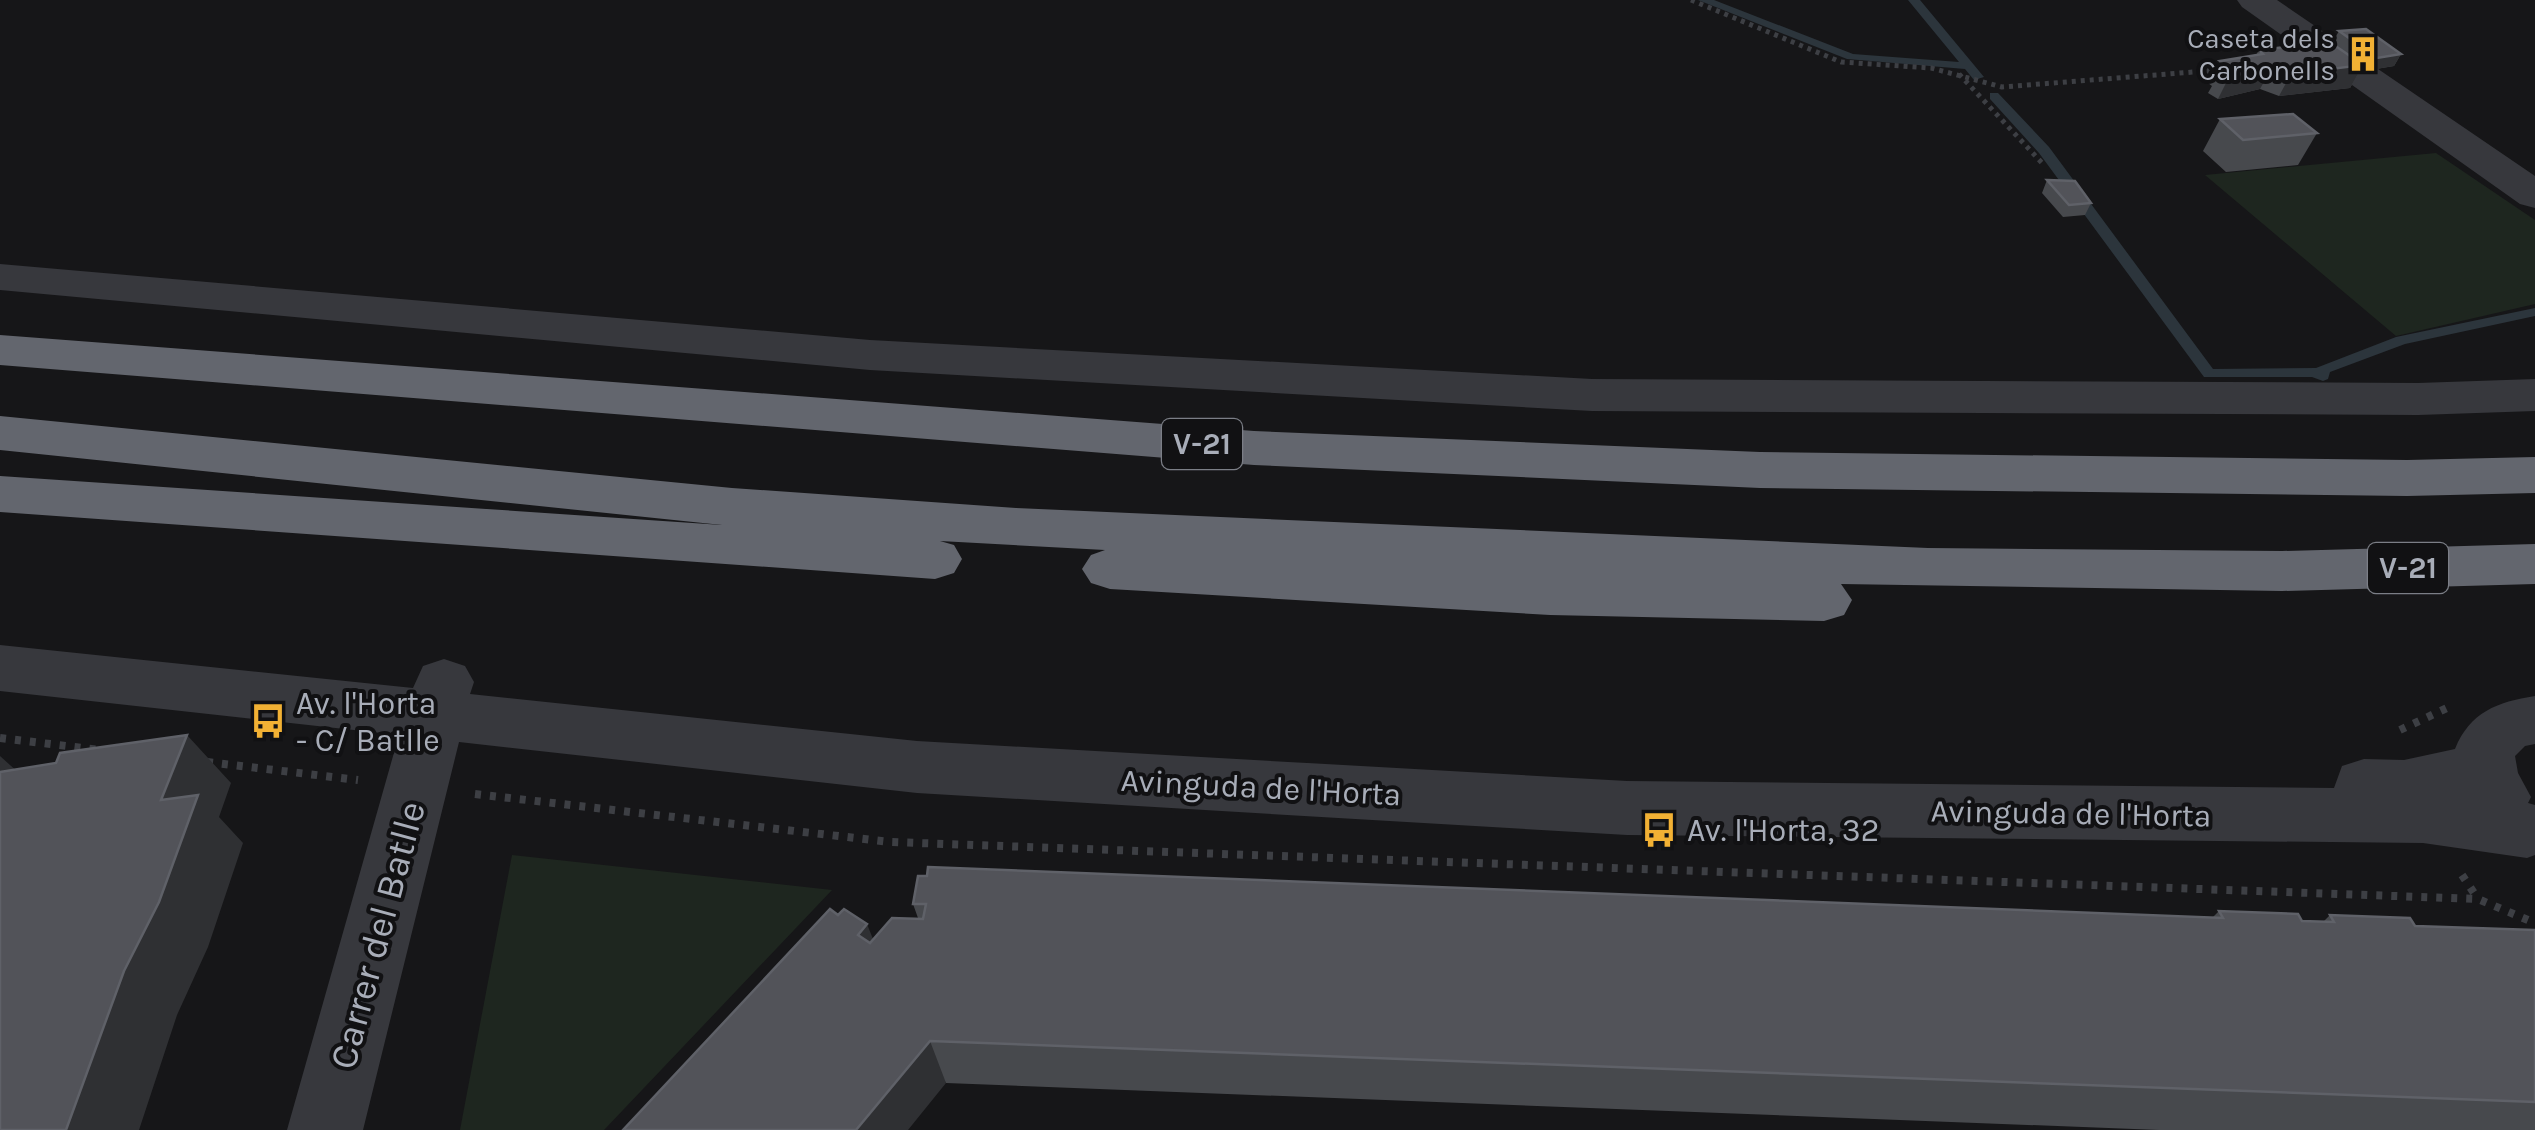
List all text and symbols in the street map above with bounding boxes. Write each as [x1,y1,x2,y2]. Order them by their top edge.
place label: Caseta dels Carbonells [2187,22,2335,87]
building icon: Caseta dels Carbonells [2344,35,2382,73]
road number: V-21 [1162,419,1242,469]
road number: V-21 [2368,543,2448,593]
place label: Av. l'Horta - C/ Batlle [296,685,440,759]
bus stop icon: Av. l'Horta - C/ Batlle [249,702,287,740]
street label: Avinguda de l'Horta [1120,762,1402,813]
street label: Avinguda de l'Horta [1930,793,2212,834]
street label: Carrer del Batlle [320,796,435,1074]
bus stop icon: Av. l'Horta, 32 [1640,811,1678,849]
place label: Av. l'Horta, 32 [1687,812,1879,849]

